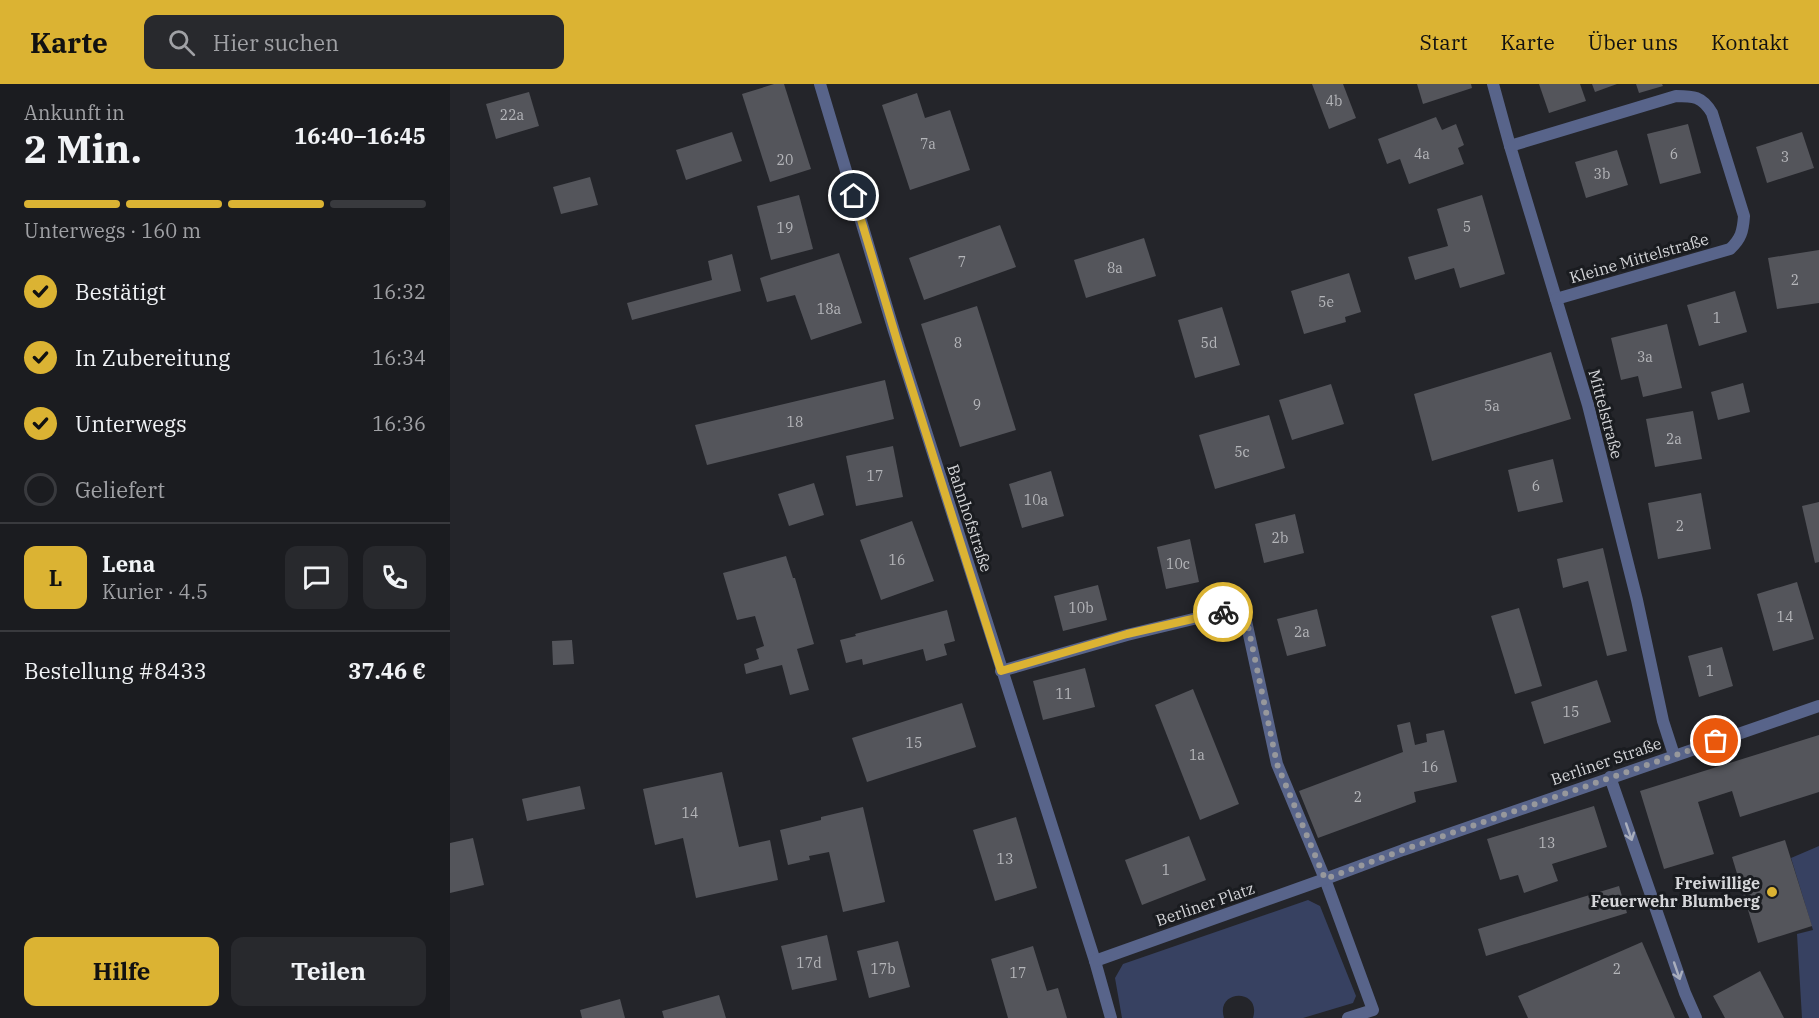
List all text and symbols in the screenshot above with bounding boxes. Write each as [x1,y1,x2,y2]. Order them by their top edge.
search box [144,15,564,69]
text: Karte [30,24,108,61]
icon: search [165,26,198,59]
text: Hier suchen [213,28,339,57]
text: Start [1419,28,1468,56]
text: Karte [1501,28,1555,56]
text: Über uns [1588,28,1678,56]
text: Kontakt [1711,28,1789,56]
house number: 4b [1326,92,1342,110]
text: Ankunft in [24,99,125,126]
house number: 22a [500,106,525,124]
text: 16:40–16:45 [294,121,426,150]
text: 2 Min. [24,123,142,174]
house number: 7a [920,135,936,153]
house number: 4a [1414,145,1430,163]
house number: 6 [1670,145,1678,163]
house number: 3 [1781,148,1789,166]
house number: 20 [777,151,793,169]
house number: 3b [1594,165,1610,183]
pin [828,170,879,221]
icon: home [837,179,870,212]
text: Unterwegs · 160 m [24,217,201,244]
house number: 5 [1463,218,1471,236]
house number: 19 [777,219,793,237]
street label: Kleine Mittelstraße [1567,229,1711,287]
house number: 7 [958,253,966,271]
house number: 8a [1107,259,1123,277]
house number: 2 [1791,271,1799,289]
icon: check [24,275,57,308]
text: Bestätigt [75,277,166,306]
text: 16:32 [372,278,426,305]
house number: 5e [1318,293,1334,311]
house number: 18a [817,300,842,318]
house number: 1 [1713,309,1721,327]
house number: 8 [954,334,962,352]
house number: 5d [1201,334,1218,352]
icon: check [24,341,57,374]
text: In Zubereitung [75,343,230,372]
text: 16:34 [372,344,426,371]
house number: 3a [1637,348,1653,366]
street label: Mittelstraße [1584,367,1628,461]
house number: 9 [973,396,981,414]
house number: 5a [1484,397,1500,415]
icon: check [24,407,57,440]
text: Unterwegs [75,409,187,438]
text: 16:36 [372,410,426,437]
house number: 18 [787,413,803,431]
house number: 2a [1666,430,1682,448]
house number: 5c [1234,443,1250,461]
street label: Bahnhofstraße [943,462,997,574]
house number: 17 [867,467,883,485]
text: Geliefert [75,475,165,504]
house number: 6 [1532,477,1540,495]
house number: 10a [1024,491,1049,509]
house number: 2 [1676,517,1684,535]
house number: 2b [1272,529,1288,547]
button: chat [285,546,348,609]
button: phone [363,546,426,609]
text: Lena [102,549,155,578]
house number: 16 [889,551,905,569]
house number: 10c [1166,555,1190,573]
text: L [49,563,62,592]
text: Kurier · 4.5 [102,578,208,605]
courier [1193,582,1253,642]
icon: bike [1207,596,1240,629]
house number: 10b [1068,599,1094,617]
house number: 14 [1777,608,1793,626]
house number: 2a [1294,623,1310,641]
text: Bestellung #8433 [24,656,207,685]
text: 37.46 € [348,656,426,685]
house number: 1 [1706,662,1714,680]
house number: 11 [1056,685,1072,703]
house number: 15 [1563,703,1579,721]
pin [1690,715,1741,766]
icon: bag [1699,724,1732,757]
street label: Berliner Straße [1548,733,1664,789]
house number: 15 [906,734,922,752]
house number: 1a [1189,746,1205,764]
house number: 16 [1422,758,1438,776]
house number: 2 [1354,788,1362,806]
house number: 14 [682,804,698,822]
one-way arrow [1625,822,1636,841]
house number: 13 [1539,834,1555,852]
house number: 13 [997,850,1013,868]
house number: 1 [1162,861,1170,879]
place label: Freiwillige Feuerwehr Blumberg [1591,873,1761,911]
street label: Berliner Platz [1153,878,1257,930]
marker: Freiwillige Feuerwehr Blumberg [1765,885,1779,899]
button: Hilfe [24,937,219,1006]
button: Teilen [231,937,426,1006]
house number: 17d [796,954,822,972]
house number: 17b [870,960,896,978]
house number: 2 [1613,960,1621,978]
one-way arrow [1673,961,1684,980]
house number: 17 [1010,964,1026,982]

